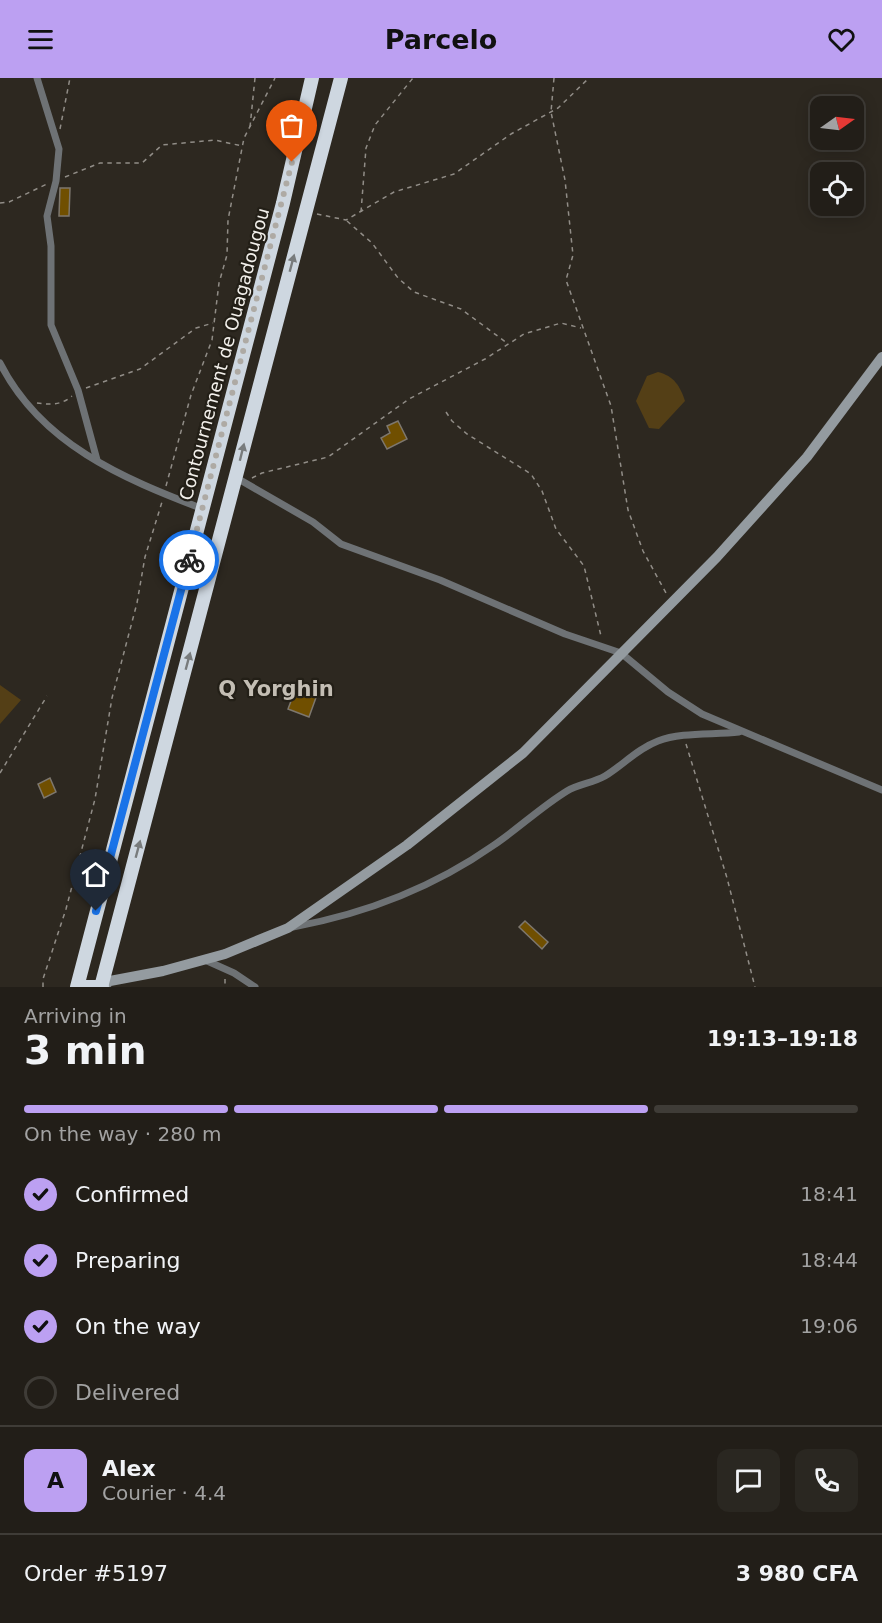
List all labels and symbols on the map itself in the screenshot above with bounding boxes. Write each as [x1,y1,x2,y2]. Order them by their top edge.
north arrow [810,96,864,150]
pin [266,100,317,162]
street label: Contournement de Ouagadougou [175,206,273,502]
one-way arrow [288,254,298,272]
one-way arrow [237,442,247,461]
courier [159,530,219,590]
one-way arrow [183,652,193,670]
district label: Q Yorghin [218,677,334,701]
one-way arrow [134,840,143,858]
pin [70,849,121,911]

